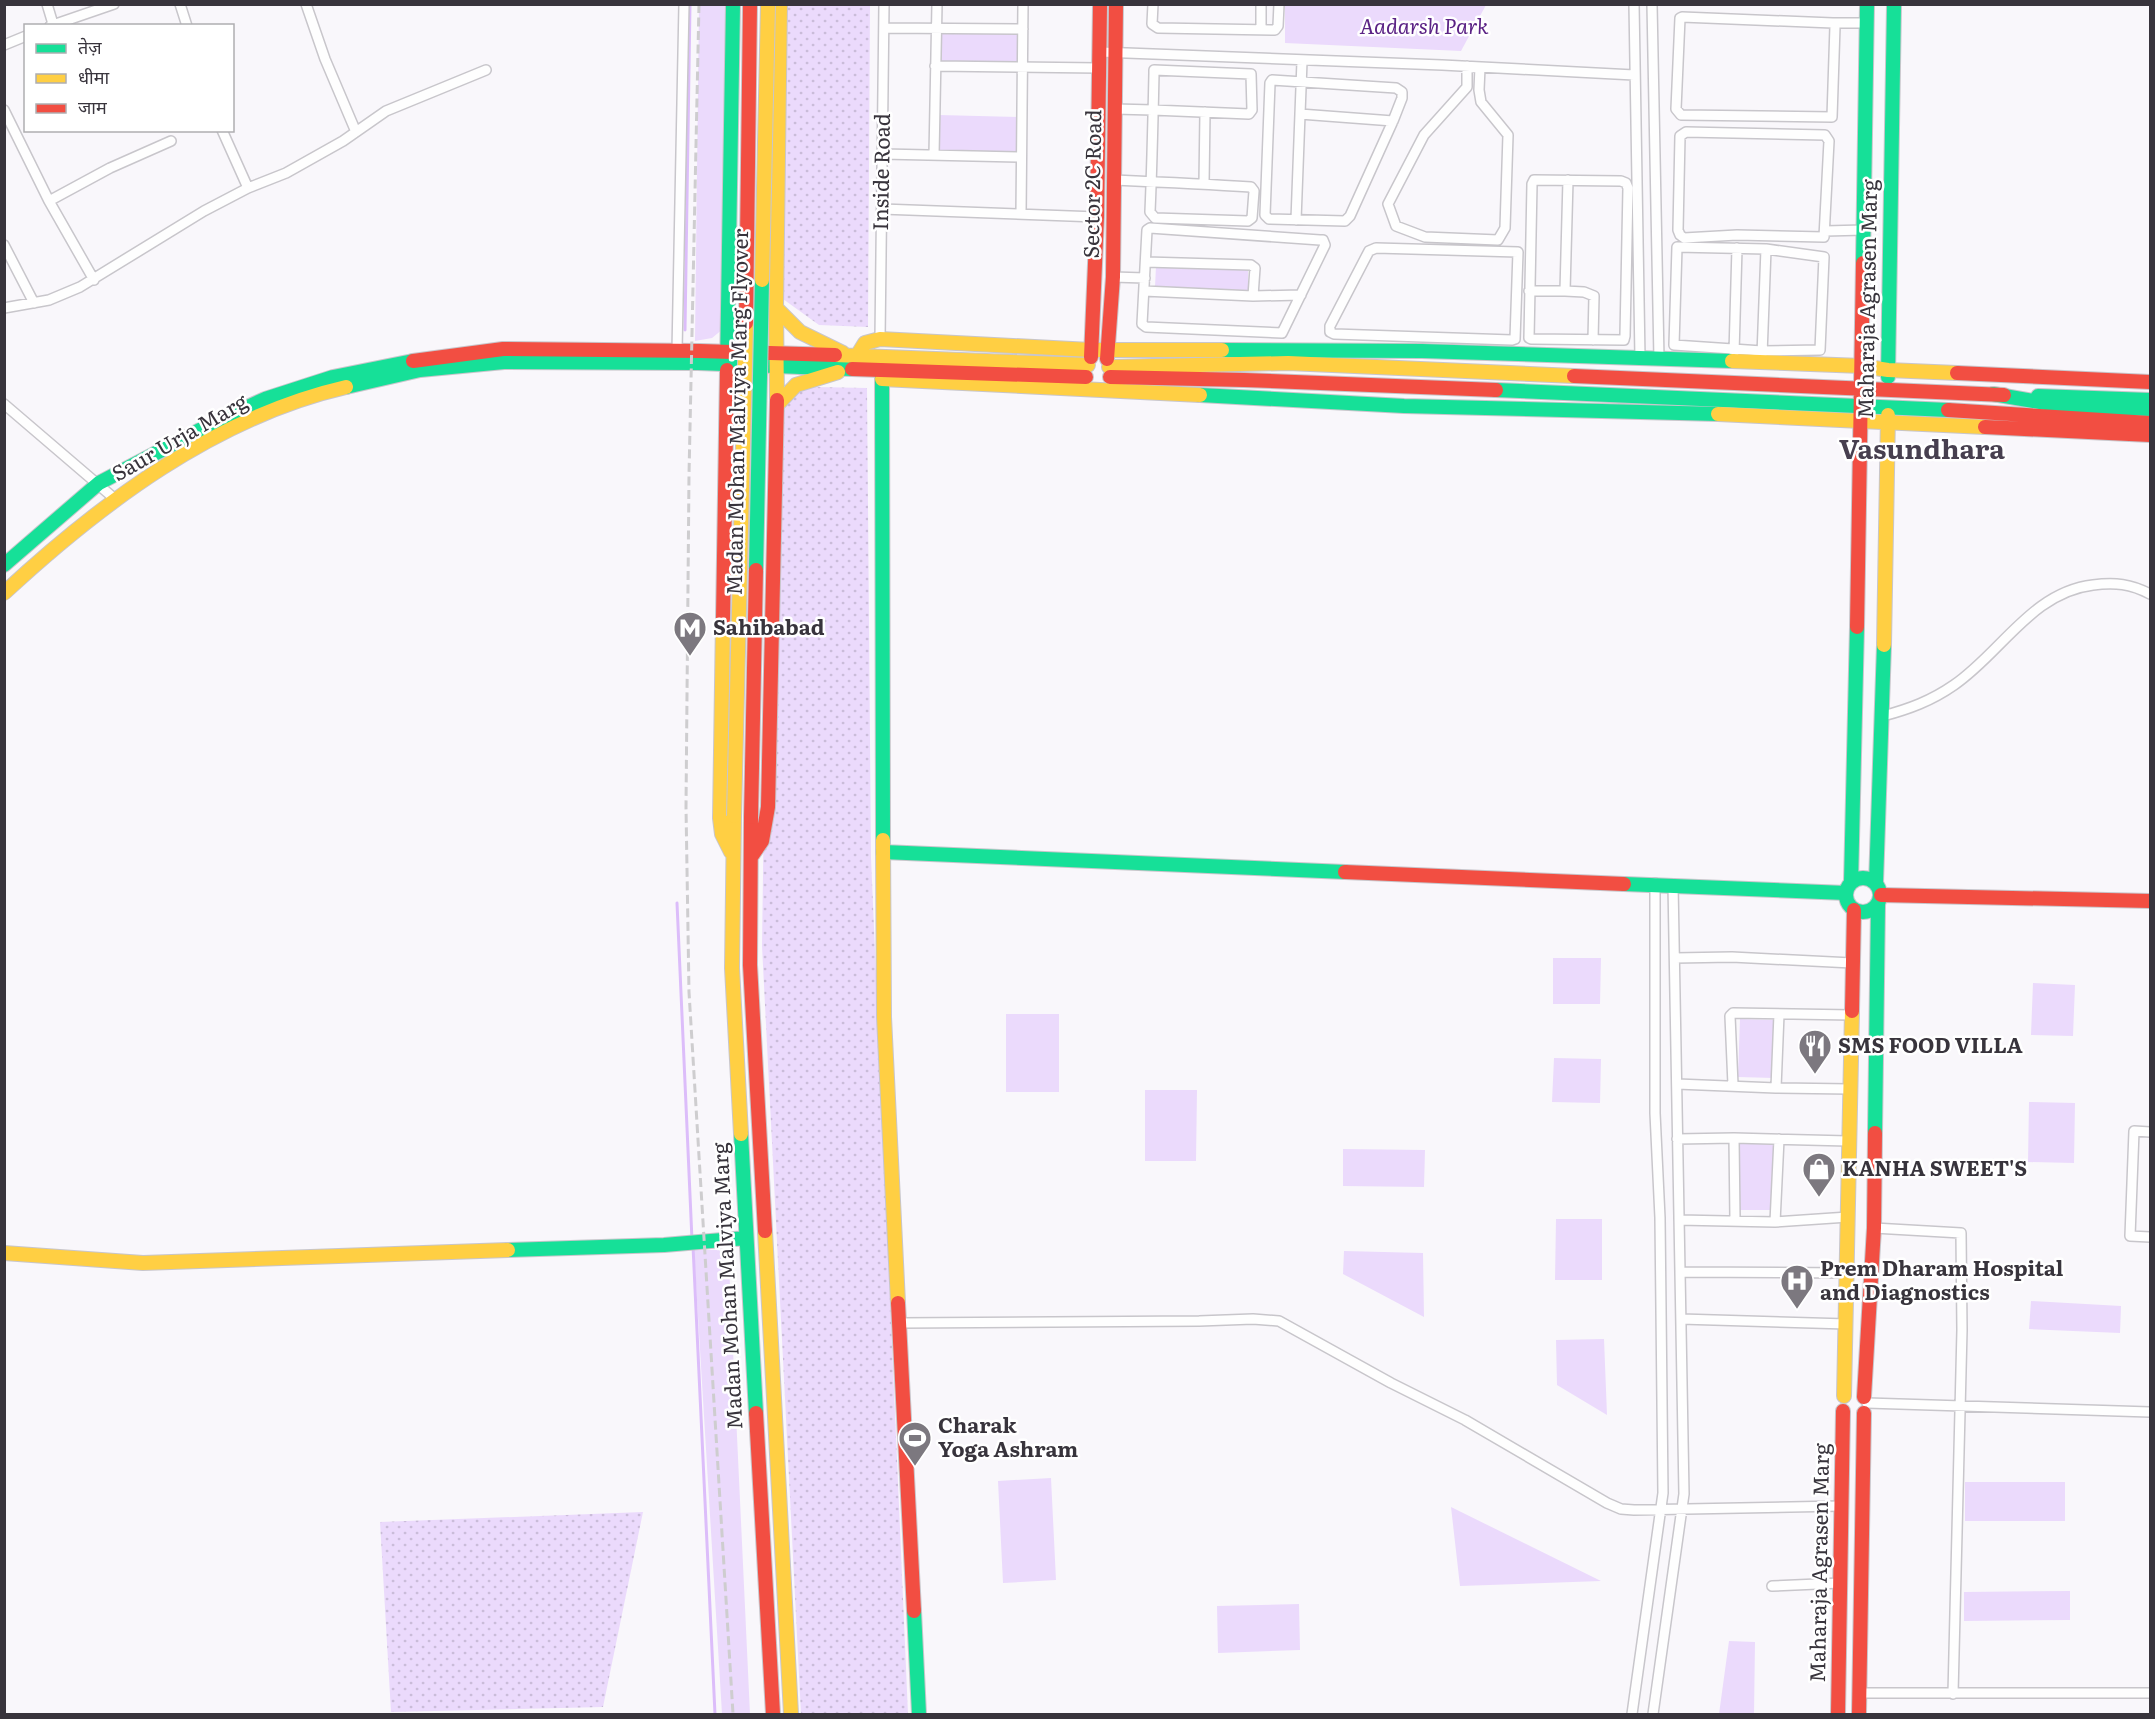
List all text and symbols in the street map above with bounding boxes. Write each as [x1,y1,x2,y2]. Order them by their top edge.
park label: Aadarsh Park [1360,9,1489,40]
legend [24,24,234,132]
text: तेज़ [78,33,102,60]
text: धीमा [78,63,109,90]
text: जाम [78,93,108,120]
street label: Sector 2C Road [1074,109,1107,259]
street label: Inside Road [863,113,896,231]
street label: Maharaja Agrasen Marg [1848,179,1883,419]
street label: Madan Mohan Malviya Marg Flyover [717,228,754,595]
street label: Saur Urja Marg [105,384,253,487]
district label: Vasundhara [1839,427,2005,467]
metro station icon: Sahibabad [672,610,708,657]
place label: Sahibabad [713,610,825,641]
restaurant icon: SMS FOOD VILLA [1797,1028,1833,1075]
place label: SMS FOOD VILLA [1838,1028,2023,1059]
street label: Madan Mohan Malviya Marg [702,1142,749,1430]
shop icon: KANHA SWEET'S [1801,1151,1837,1198]
place label: KANHA SWEET'S [1842,1151,2027,1182]
place label: Prem Dharam Hospital and Diagnostics [1820,1251,2064,1306]
hospital icon: Prem Dharam Hospital and Diagnostics [1779,1263,1815,1310]
place label: Charak Yoga Ashram [938,1408,1078,1463]
sports icon: Charak Yoga Ashram [897,1420,933,1467]
street label: Maharaja Agrasen Marg [1800,1443,1835,1683]

